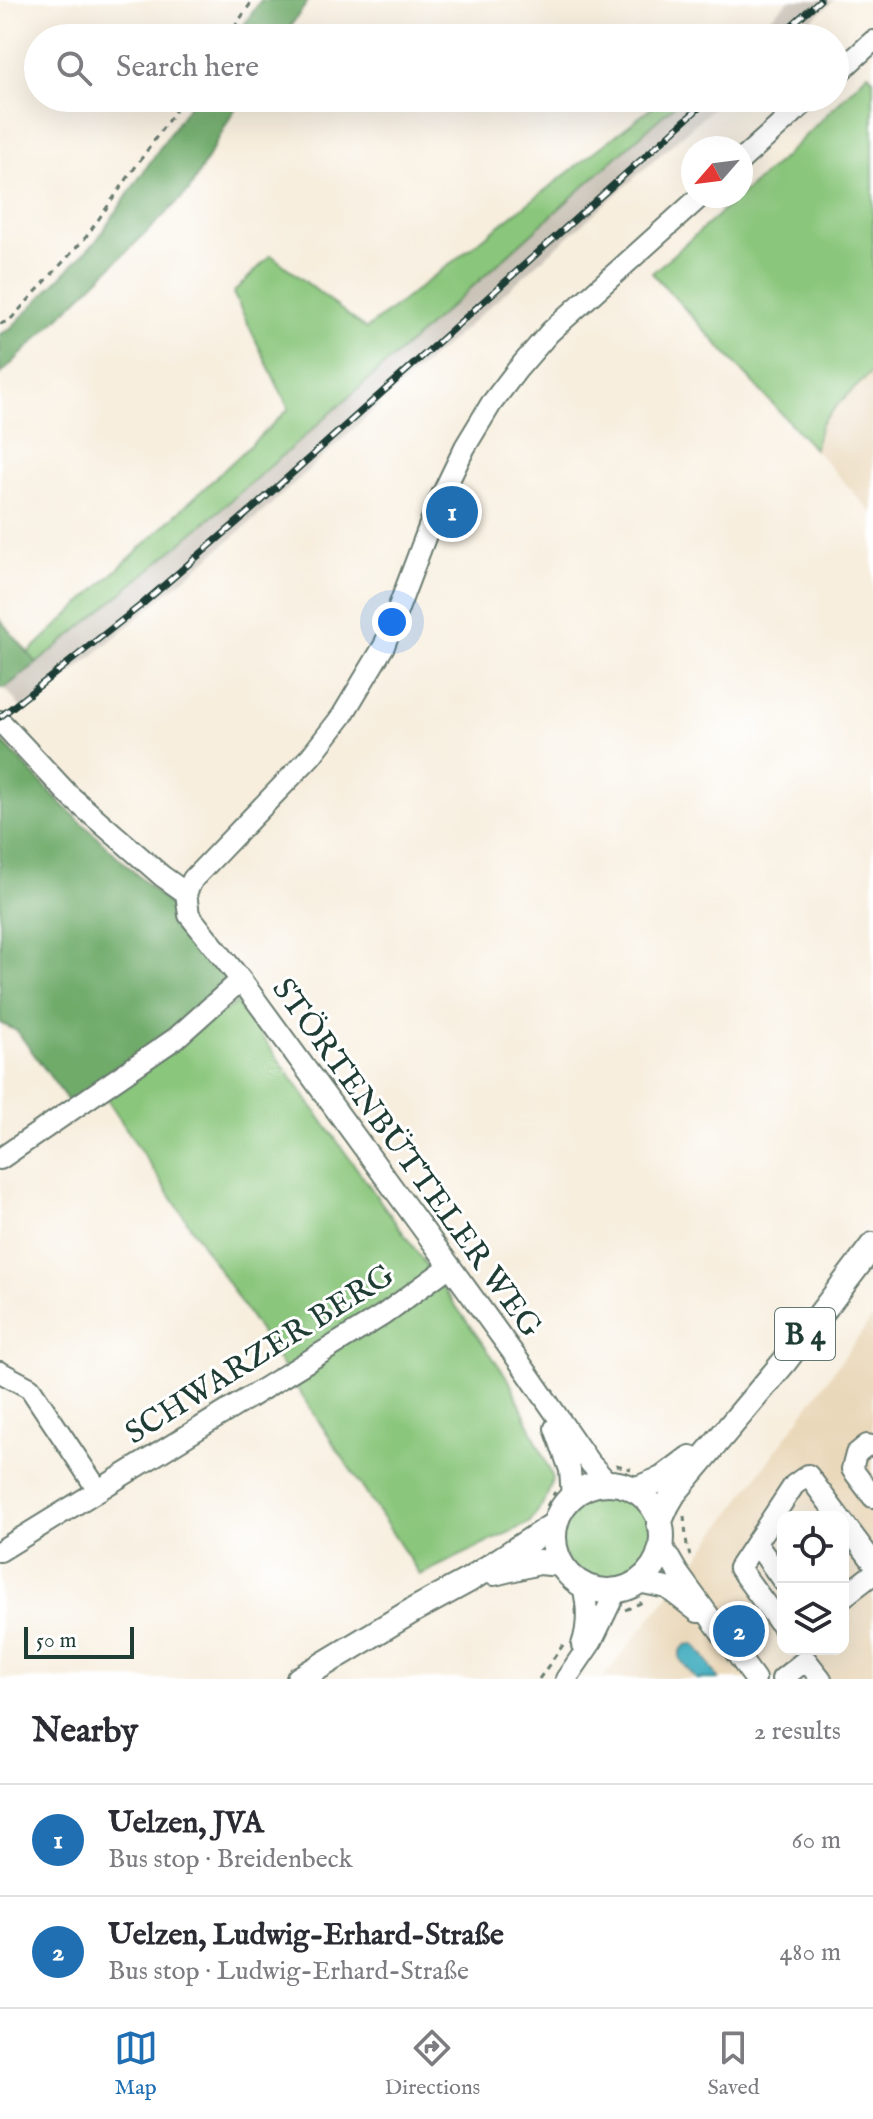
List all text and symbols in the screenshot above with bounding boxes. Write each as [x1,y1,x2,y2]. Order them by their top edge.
search box [24,24,849,112]
icon: search [52,46,96,90]
text: Search here [116,49,259,87]
north arrow [681,136,753,208]
pin: 1 [426,482,478,542]
your location [372,602,412,642]
street label: STÖRTENBÜTTELER WEG [262,971,551,1347]
street label: SCHWARZER BERG [118,1255,403,1455]
road number: B 4 [775,1308,835,1360]
map controls [777,1511,849,1655]
button: locate [777,1511,849,1583]
button: layers [777,1583,849,1655]
pin: 2 [713,1601,765,1661]
scale bar [24,1623,134,1659]
text: 50 m [36,1627,77,1655]
text: Nearby [32,1710,138,1753]
text: 2 results [754,1715,841,1748]
text: Uelzen, JVA [108,1805,264,1843]
text: 1 [53,1824,63,1857]
text: 60 m [792,1824,841,1857]
text: Bus stop · Breidenbeck [108,1843,353,1876]
text: Uelzen, Ludwig-Erhard-Straße [108,1917,504,1955]
text: 2 [52,1936,64,1969]
text: 480 m [780,1936,841,1969]
text: Bus stop · Ludwig-Erhard-Straße [108,1955,469,1988]
tab: Map [114,2026,158,2102]
tab: Directions [385,2026,480,2102]
tab: Saved [707,2026,759,2102]

